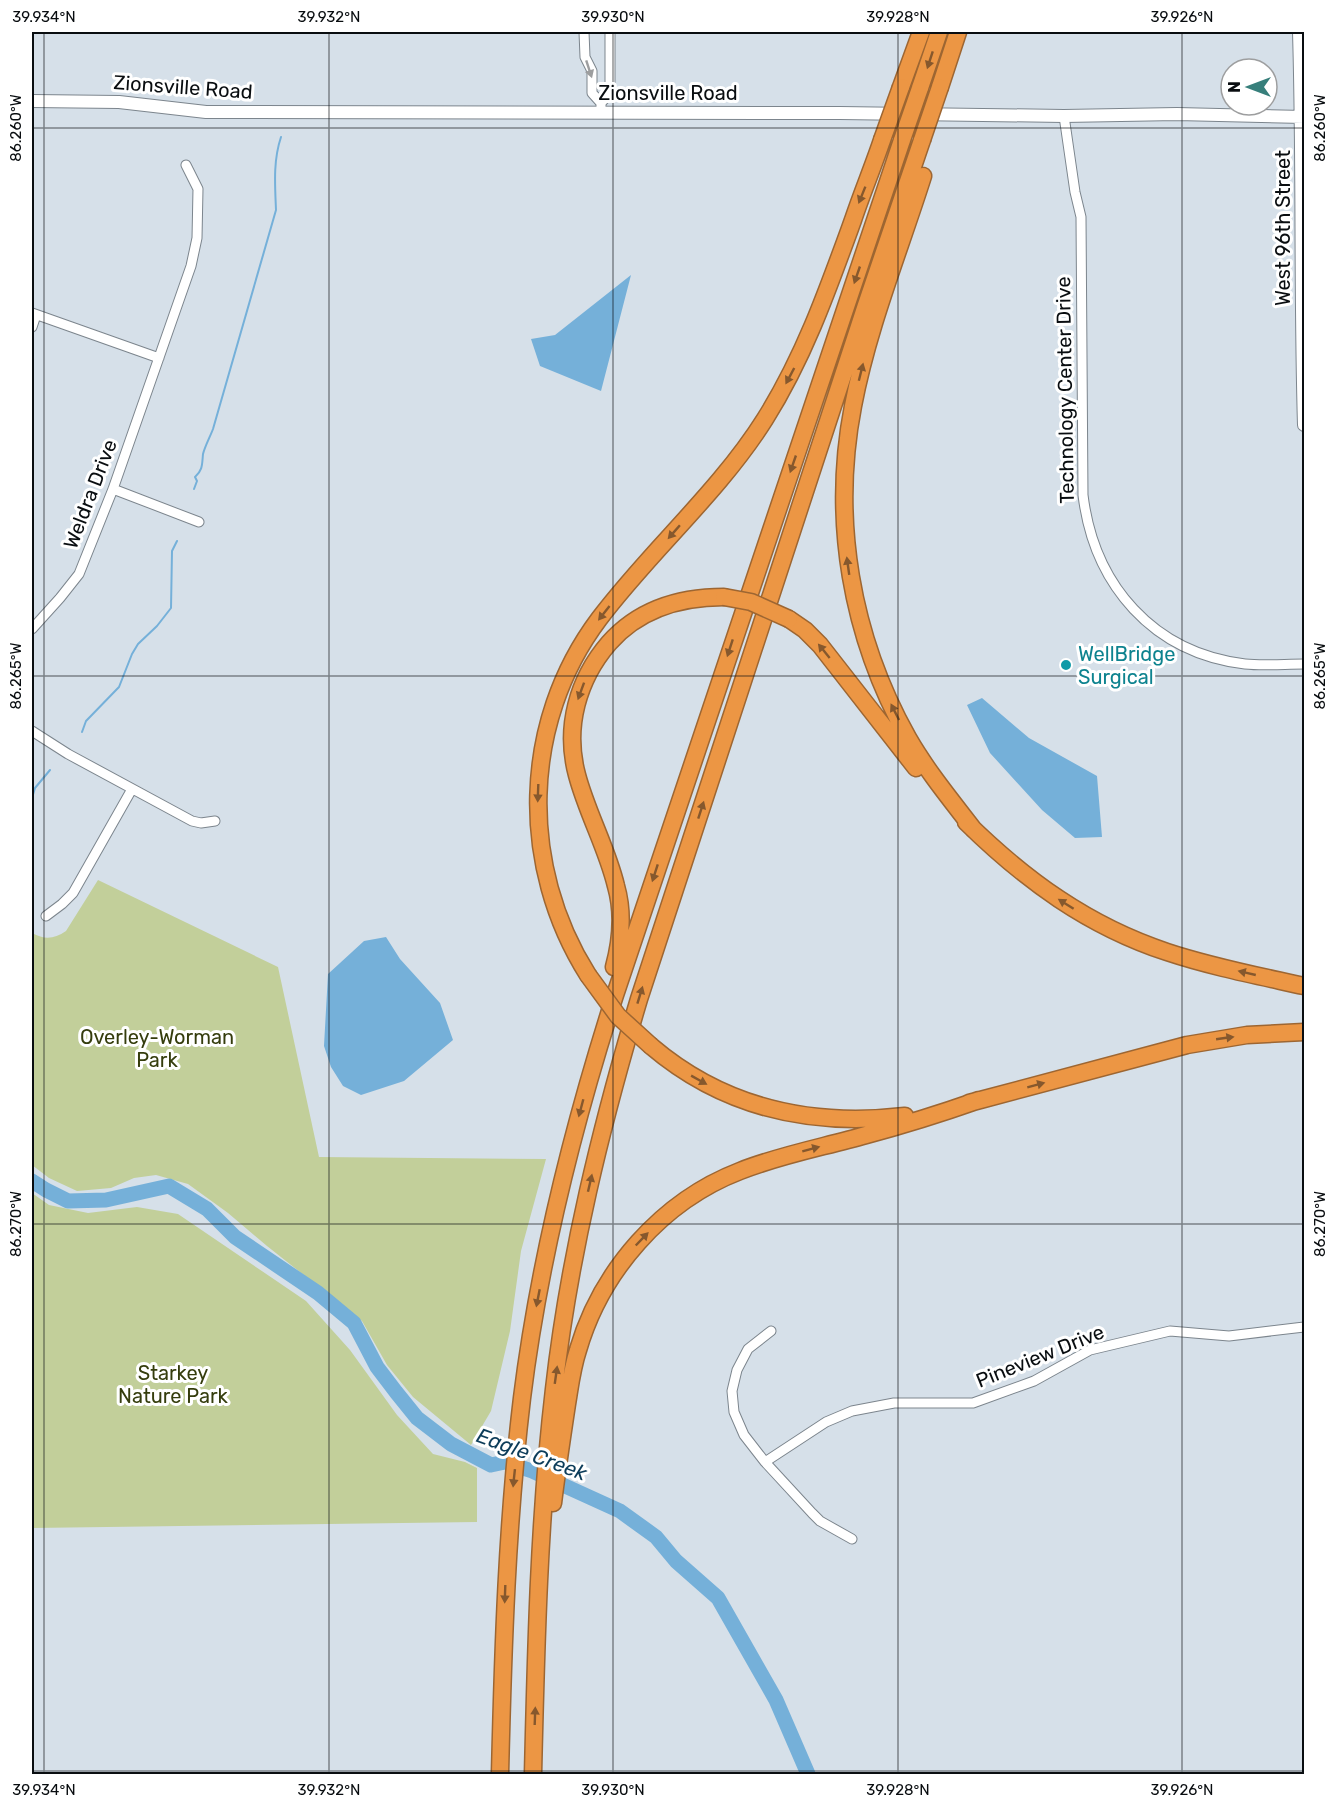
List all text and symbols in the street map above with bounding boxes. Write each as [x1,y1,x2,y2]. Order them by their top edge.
text: 39.934°N [12,8,76,26]
text: 39.932°N [298,8,360,26]
text: 39.930°N [581,8,645,26]
text: 39.928°N [866,8,930,26]
text: 39.926°N [1150,8,1214,26]
one-way arrow [925,51,934,69]
north arrow [1219,57,1279,117]
one-way arrow [585,60,594,78]
street label: Zionsville Road [113,70,253,104]
street label: Zionsville Road [598,81,738,105]
text: N [1225,81,1244,93]
text: 86.260°W [7,94,25,162]
text: 86.260°W [1311,94,1329,162]
street label: West 96th Street [1271,150,1295,306]
one-way arrow [857,186,866,204]
one-way arrow [852,266,861,284]
street label: Technology Center Drive [1051,276,1079,504]
one-way arrow [857,363,866,381]
one-way arrow [785,368,795,385]
street label: Weldra Drive [58,436,122,552]
one-way arrow [787,455,797,473]
one-way arrow [668,524,681,539]
one-way arrow [844,556,853,575]
one-way arrow [598,605,610,620]
one-way arrow [725,639,735,657]
place label: WellBridge Surgical [1078,642,1175,689]
text: 86.265°W [7,643,25,709]
one-way arrow [818,643,831,659]
text: 86.265°W [1311,643,1329,709]
marker: WellBridge Surgical [1059,658,1073,672]
one-way arrow [575,682,585,700]
one-way arrow [890,703,900,721]
one-way arrow [534,783,543,802]
one-way arrow [697,801,706,819]
one-way arrow [650,864,660,882]
one-way arrow [1058,899,1074,910]
one-way arrow [1238,967,1257,977]
one-way arrow [636,986,645,1004]
park label: Overley-Worman Park [80,1025,234,1072]
one-way arrow [1215,1034,1234,1043]
one-way arrow [690,1075,707,1085]
one-way arrow [1027,1080,1045,1089]
one-way arrow [576,1099,585,1117]
one-way arrow [802,1144,820,1154]
one-way arrow [585,1174,595,1193]
text: 86.270°W [7,1191,25,1257]
text: 86.270°W [1311,1191,1329,1257]
one-way arrow [634,1232,648,1246]
one-way arrow [533,1289,542,1308]
street label: Pineview Drive [972,1319,1108,1393]
park label: Starkey Nature Park [118,1361,229,1408]
one-way arrow [551,1366,560,1385]
water label: Eagle Creek [473,1422,592,1486]
one-way arrow [509,1468,519,1487]
one-way arrow [501,1585,510,1604]
one-way arrow [530,1707,539,1726]
text: 39.934°N [12,1781,76,1799]
text: 39.932°N [298,1781,360,1799]
text: 39.930°N [581,1781,645,1799]
text: 39.928°N [866,1781,930,1799]
text: 39.926°N [1150,1781,1214,1799]

